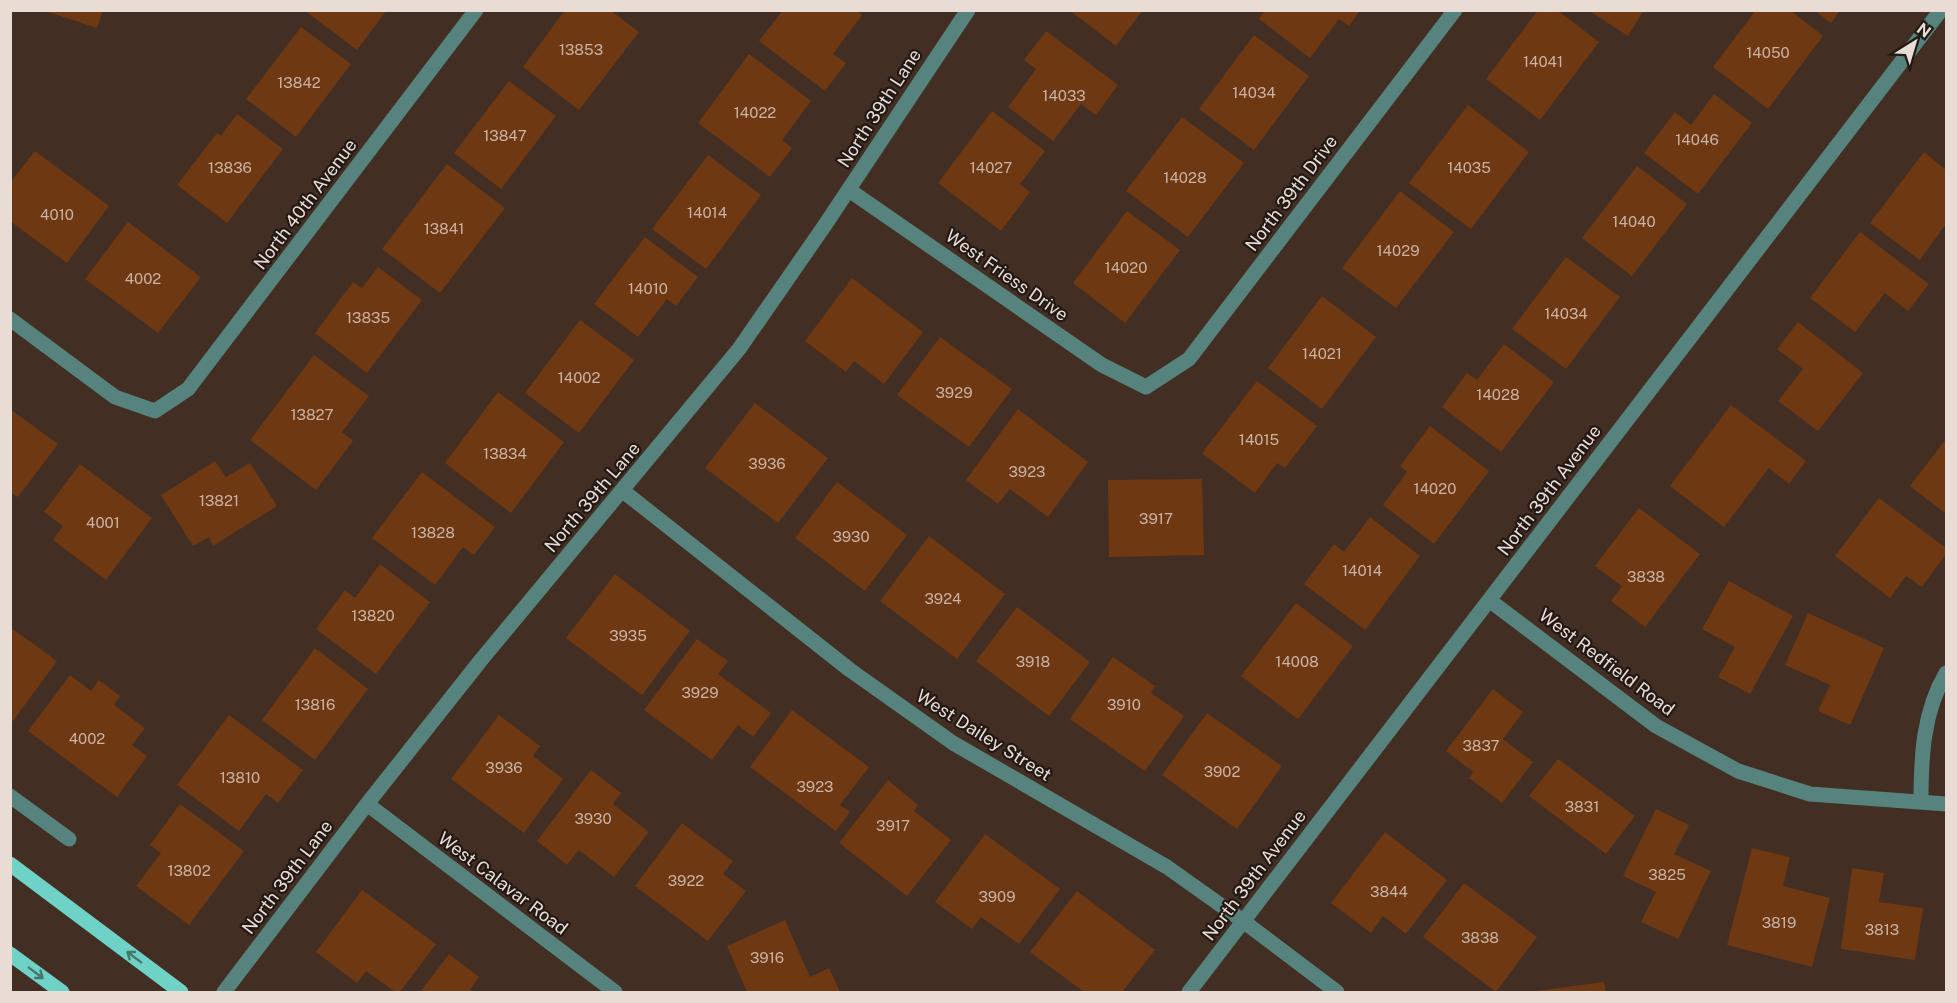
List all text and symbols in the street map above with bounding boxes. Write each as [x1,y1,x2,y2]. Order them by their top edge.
north arrow [1885,12,1945,72]
text: N [1913,19,1934,42]
house number: 13853 [559,41,603,58]
house number: 14050 [1746,44,1790,61]
street label: North 39th Lane [833,45,925,171]
house number: 14041 [1523,53,1563,70]
house number: 13842 [277,74,321,91]
house number: 14034 [1232,84,1276,101]
house number: 14033 [1042,87,1086,104]
house number: 14022 [734,104,776,121]
house number: 13847 [483,127,527,144]
street label: North 39th Drive [1241,131,1341,255]
house number: 14046 [1675,131,1719,148]
street label: North 40th Avenue [249,135,361,273]
house number: 13836 [208,159,252,176]
house number: 14027 [970,159,1012,176]
house number: 14035 [1447,159,1491,176]
house number: 14028 [1163,169,1207,186]
house number: 14014 [687,204,727,221]
house number: 4010 [40,206,74,223]
house number: 14040 [1612,213,1656,230]
house number: 13841 [424,220,464,237]
street label: West Friess Drive [942,225,1072,325]
house number: 14029 [1376,242,1420,259]
house number: 14020 [1105,259,1147,276]
house number: 4002 [125,270,161,287]
house number: 14010 [628,280,668,297]
house number: 14034 [1544,305,1588,322]
house number: 13835 [346,309,390,326]
house number: 14021 [1302,345,1342,362]
house number: 14002 [558,369,600,386]
house number: 3929 [935,384,973,401]
house number: 14028 [1476,386,1520,403]
house number: 13827 [290,406,334,423]
street label: North 39th Avenue [1493,421,1605,559]
house number: 14015 [1239,431,1279,448]
street label: North 39th Lane [540,438,644,556]
house number: 13834 [483,445,527,462]
house number: 3936 [748,455,786,472]
house number: 3923 [1008,463,1046,480]
house number: 14020 [1414,480,1456,497]
house number: 13821 [199,492,239,509]
house number: 3917 [1139,510,1173,527]
house number: 4001 [86,514,120,531]
house number: 13828 [411,524,455,541]
house number: 3930 [832,528,870,545]
house number: 14014 [1342,562,1382,579]
house number: 3838 [1627,568,1665,585]
house number: 3924 [924,590,962,607]
street label: West Redfield Road [1535,604,1679,720]
house number: 13820 [351,607,395,624]
house number: 3935 [609,627,647,644]
house number: 3918 [1016,653,1050,670]
house number: 14008 [1275,653,1319,670]
house number: 3929 [681,684,719,701]
street label: West Dailey Street [913,685,1055,785]
house number: 13816 [295,696,335,713]
house number: 3910 [1107,696,1141,713]
house number: 4002 [69,730,105,747]
house number: 3837 [1462,737,1500,754]
house number: 3936 [485,759,523,776]
house number: 3902 [1204,763,1240,780]
house number: 13810 [220,769,260,786]
house number: 3923 [796,778,834,795]
house number: 3831 [1565,798,1599,815]
street label: North 39th Avenue [1198,806,1310,944]
house number: 3930 [574,810,612,827]
street label: North 39th Lane [237,816,337,938]
house number: 3917 [876,817,910,834]
street label: West Calavar Road [434,827,572,939]
house number: 13802 [167,862,211,879]
house number: 3825 [1648,866,1686,883]
house number: 3922 [668,872,704,889]
house number: 3844 [1370,883,1408,900]
house number: 3909 [978,888,1016,905]
house number: 3819 [1762,914,1796,931]
house number: 3813 [1865,921,1899,938]
house number: 3838 [1461,929,1499,946]
house number: 3916 [750,949,784,966]
one-way arrow [126,951,142,964]
one-way arrow [28,967,44,979]

